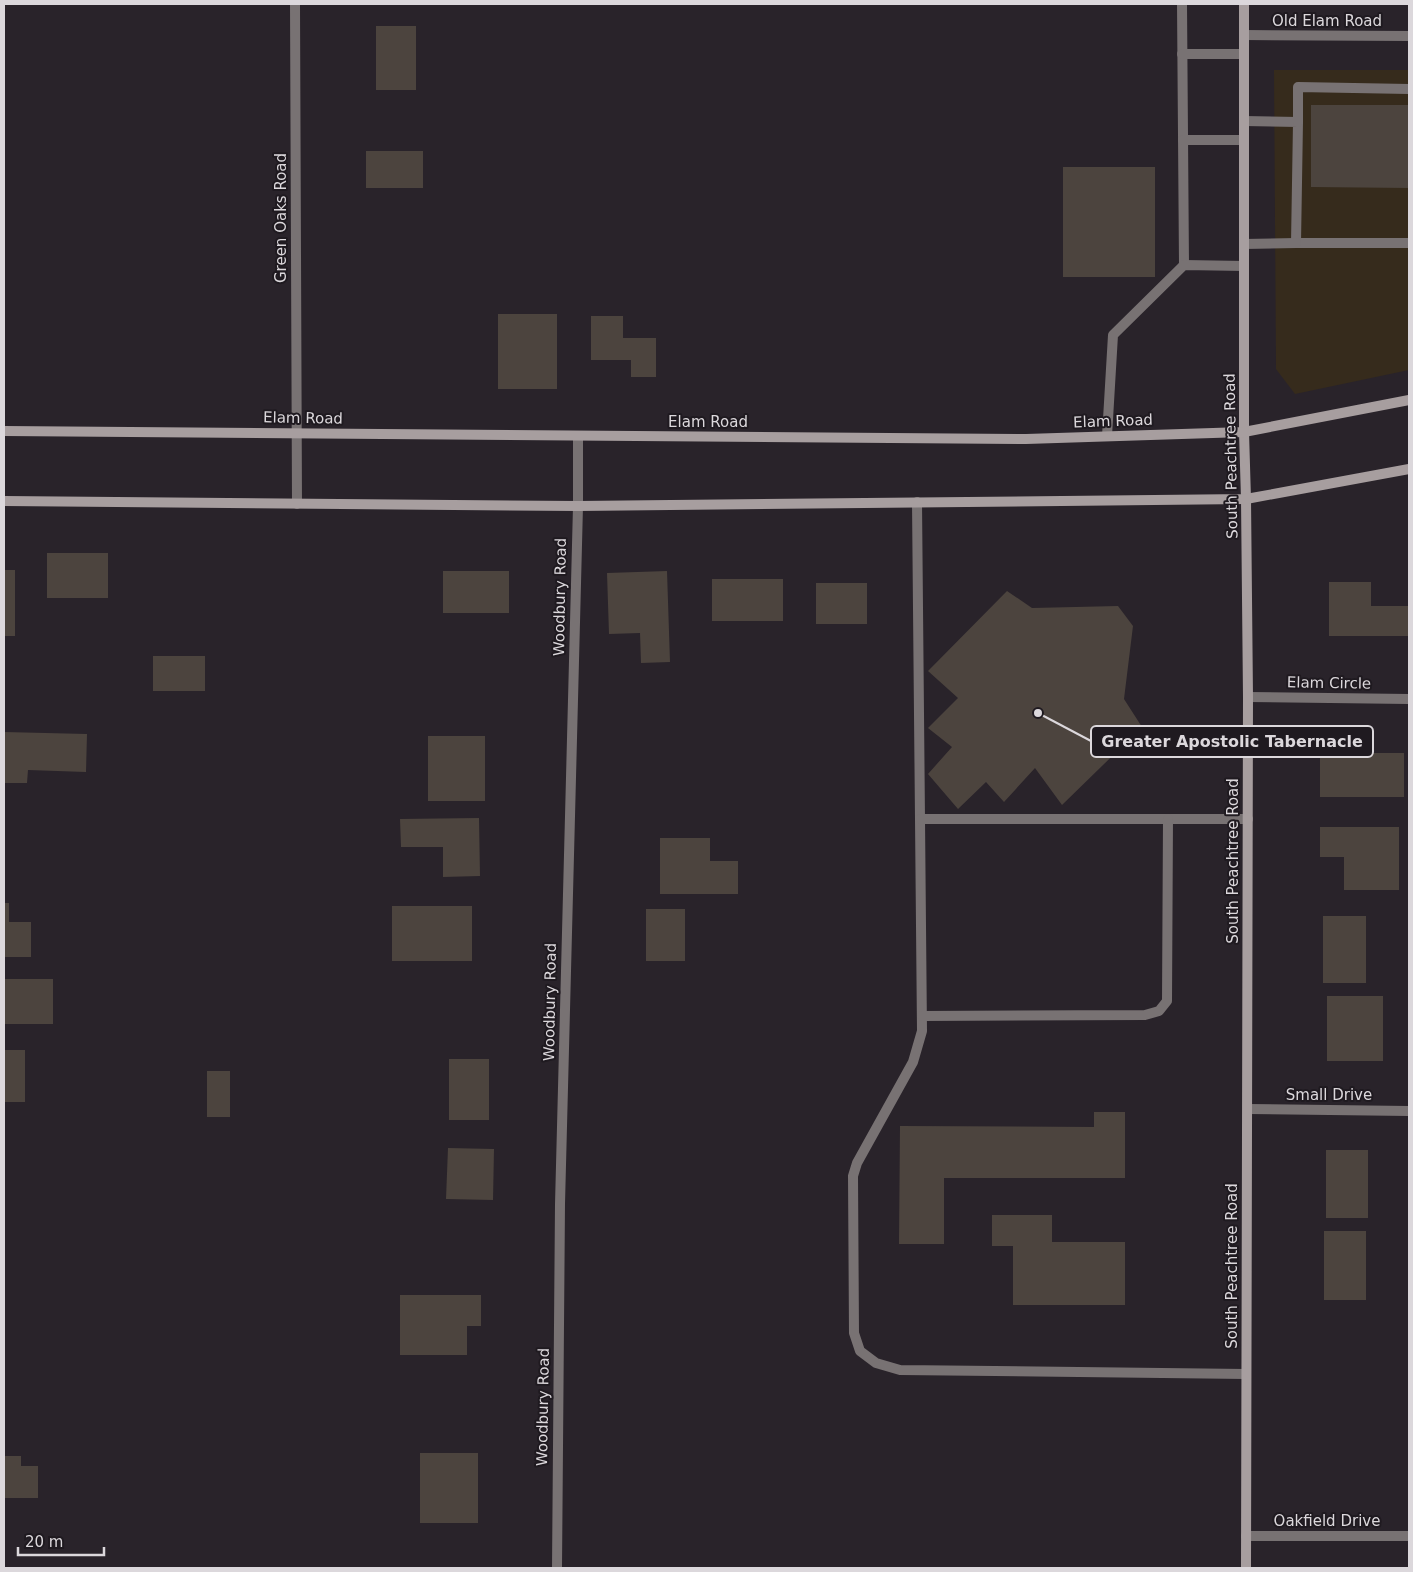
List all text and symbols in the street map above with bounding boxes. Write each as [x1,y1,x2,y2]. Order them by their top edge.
street label: Old Elam Road [1272,12,1382,30]
street label: Green Oaks Road [272,153,290,283]
street label: South Peachtree Road [1221,373,1241,539]
street label: Elam Road [263,408,343,428]
street label: Elam Road [1073,411,1153,431]
street label: Elam Road [668,413,748,431]
street label: Woodbury Road [550,538,570,656]
street label: Elam Circle [1287,673,1371,693]
callout: Greater Apostolic Tabernacle [1091,726,1373,757]
text: Greater Apostolic Tabernacle [1101,732,1363,751]
street label: South Peachtree Road [1224,778,1242,944]
street label: Woodbury Road [540,943,560,1061]
street label: Small Drive [1286,1086,1372,1104]
street label: South Peachtree Road [1223,1183,1241,1349]
street label: Woodbury Road [533,1348,553,1466]
street label: Oakfield Drive [1274,1512,1380,1530]
scale bar [18,1524,104,1556]
text: 20 m [25,1533,63,1551]

